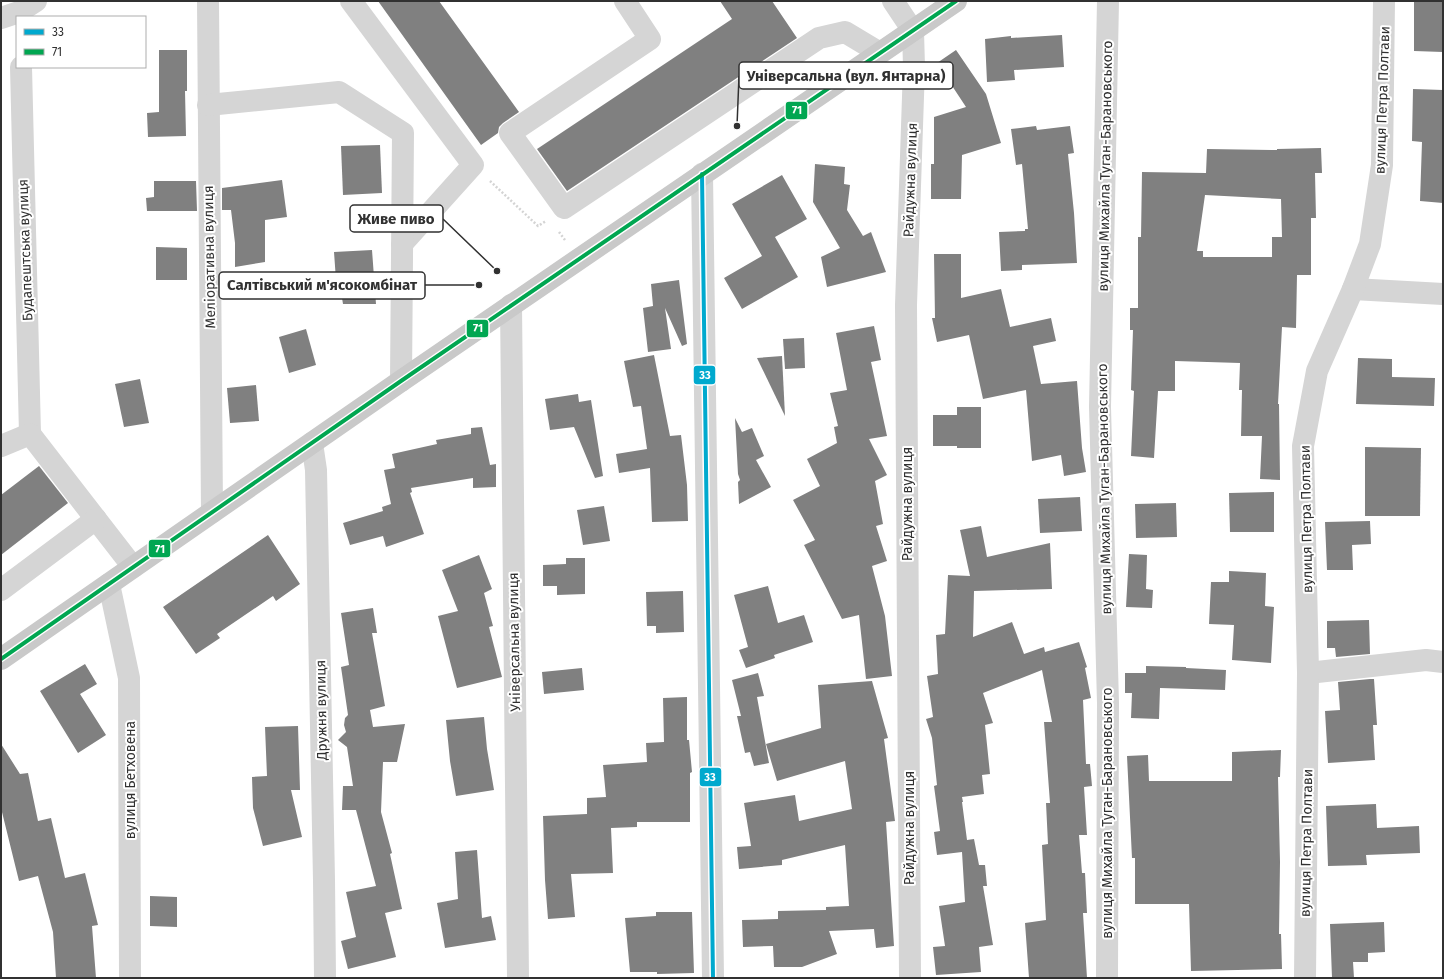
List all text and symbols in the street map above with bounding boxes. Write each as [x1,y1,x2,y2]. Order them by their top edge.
legend [16,16,146,68]
text: 33 [52,25,64,39]
street label: вулиця Петра Полтави [1371,26,1394,174]
street label: вулиця Михайла Туган-Барановського [1095,40,1116,292]
text: 71 [52,45,62,59]
callout: Універсальна (вул. Янтарна) [739,62,953,89]
text: Універсальна (вул. Янтарна) [746,67,945,85]
line badge: 71 [785,101,808,120]
text: 71 [792,104,802,117]
street label: Райдужна вулиця [900,122,921,238]
street label: Будапештська вулиця [15,179,36,321]
street label: Меліоративна вулиця [200,185,219,329]
callout: Живе пиво [350,205,443,232]
text: Живе пиво [356,210,435,228]
callout: Салтівський м'ясокомбінат [219,272,425,299]
text: Салтівський м'ясокомбінат [227,276,418,294]
line badge: 71 [466,319,489,338]
text: 71 [473,322,483,335]
street label: вулиця Михайла Туган-Барановського [1094,363,1115,615]
line badge: 33 [693,365,716,385]
text: 33 [698,369,711,382]
street label: вулиця Петра Полтави [1297,445,1316,593]
street label: Райдужна вулиця [899,447,916,561]
line badge: 71 [148,539,171,558]
text: 71 [155,543,165,556]
street label: Універсальна вулиця [505,572,524,712]
street label: Дружня вулиця [312,660,331,761]
street label: вулиця Михайла Туган-Барановського [1099,687,1116,939]
street label: вулиця Бетховена [122,721,139,839]
line badge: 33 [699,767,722,787]
street label: вулиця Петра Полтави [1297,769,1316,917]
text: 33 [703,771,716,784]
street label: Райдужна вулиця [901,771,918,885]

